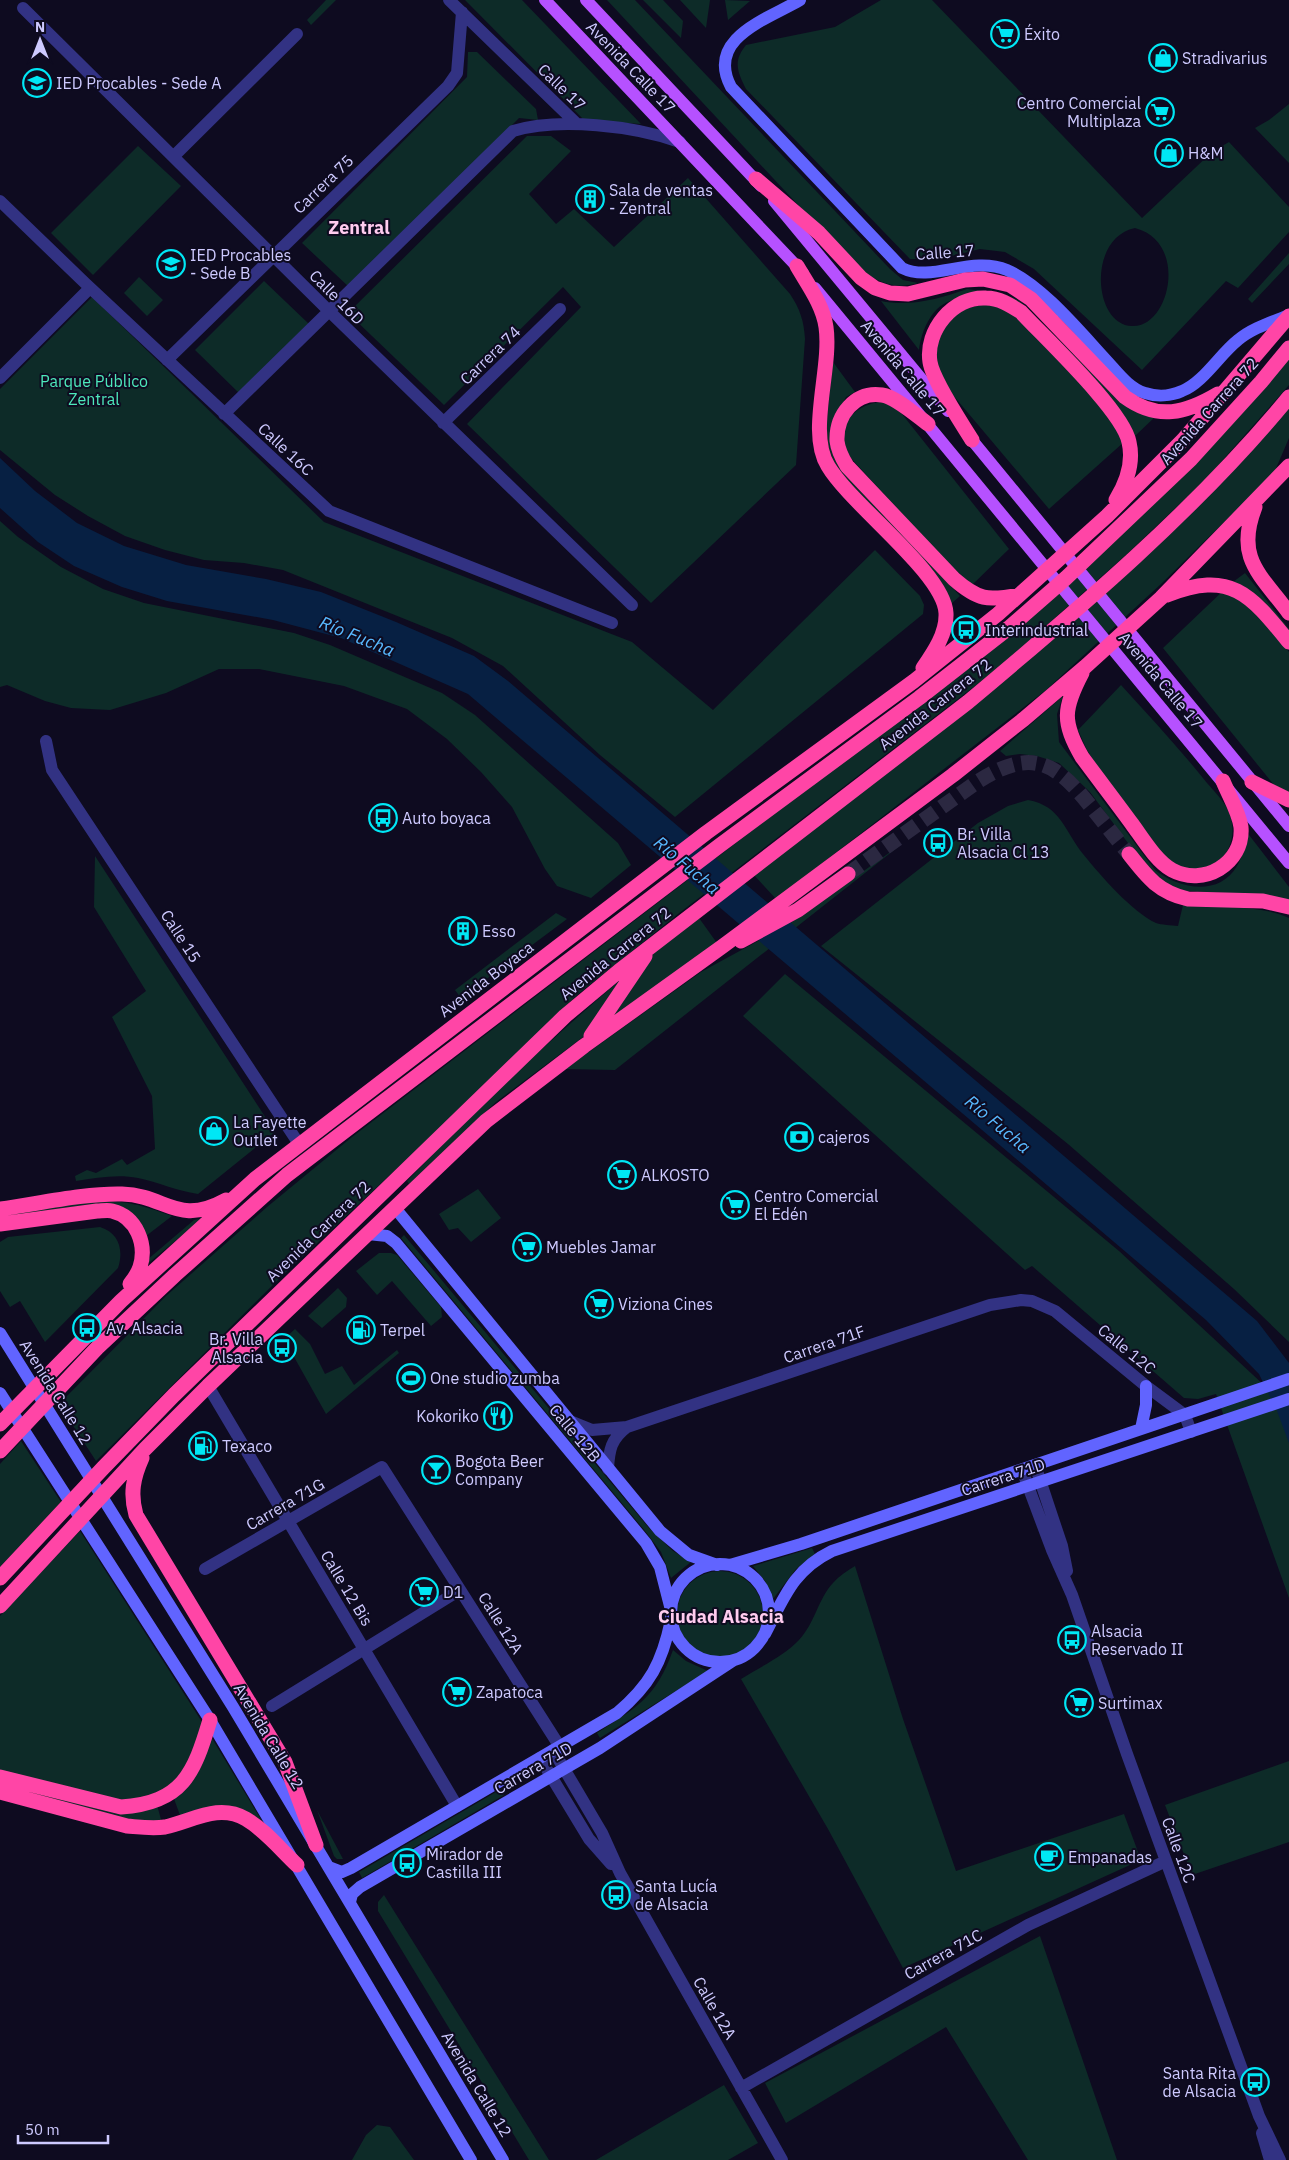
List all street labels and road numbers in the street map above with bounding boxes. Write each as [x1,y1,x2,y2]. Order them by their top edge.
street label: Avenida Calle 17 [582,17,680,117]
street label: Calle 17 [534,59,590,115]
street label: Carrera 75 [289,150,357,218]
street label: Calle 17 [915,240,975,264]
street label: Calle 16D [305,265,369,329]
street label: Avenida Calle 17 [857,316,949,420]
street label: Carrera 74 [456,321,524,389]
street label: Avenida Carrera 72 [1156,353,1262,469]
street label: Calle 16C [254,418,318,480]
street label: Avenida Calle 17 [1115,628,1207,732]
street label: Avenida Carrera 72 [875,654,995,754]
street label: Avenida Carrera 72 [555,902,675,1004]
street label: Calle 15 [157,906,205,966]
street label: Avenida Boyaca [435,937,538,1021]
street label: Avenida Carrera 72 [262,1176,374,1286]
street label: Calle 12C [1094,1320,1160,1378]
street label: Carrera 71F [780,1321,868,1367]
street label: Avenida Calle 12 [16,1336,96,1448]
street label: Calle 12B [545,1400,605,1466]
street label: Carrera 71D [959,1454,1047,1500]
street label: Carrera 71G [242,1473,328,1535]
street label: Calle 12 Bis [317,1546,377,1630]
street label: Calle 12A [474,1588,528,1658]
street label: Avenida Calle 12 [230,1679,308,1793]
street label: Carrera 71D [490,1738,576,1798]
street label: Calle 12C [1158,1814,1200,1886]
street label: Carrera 71C [900,1924,986,1984]
street label: Calle 12A [689,1973,741,2043]
street label: Avenida Calle 12 [438,2027,516,2141]

